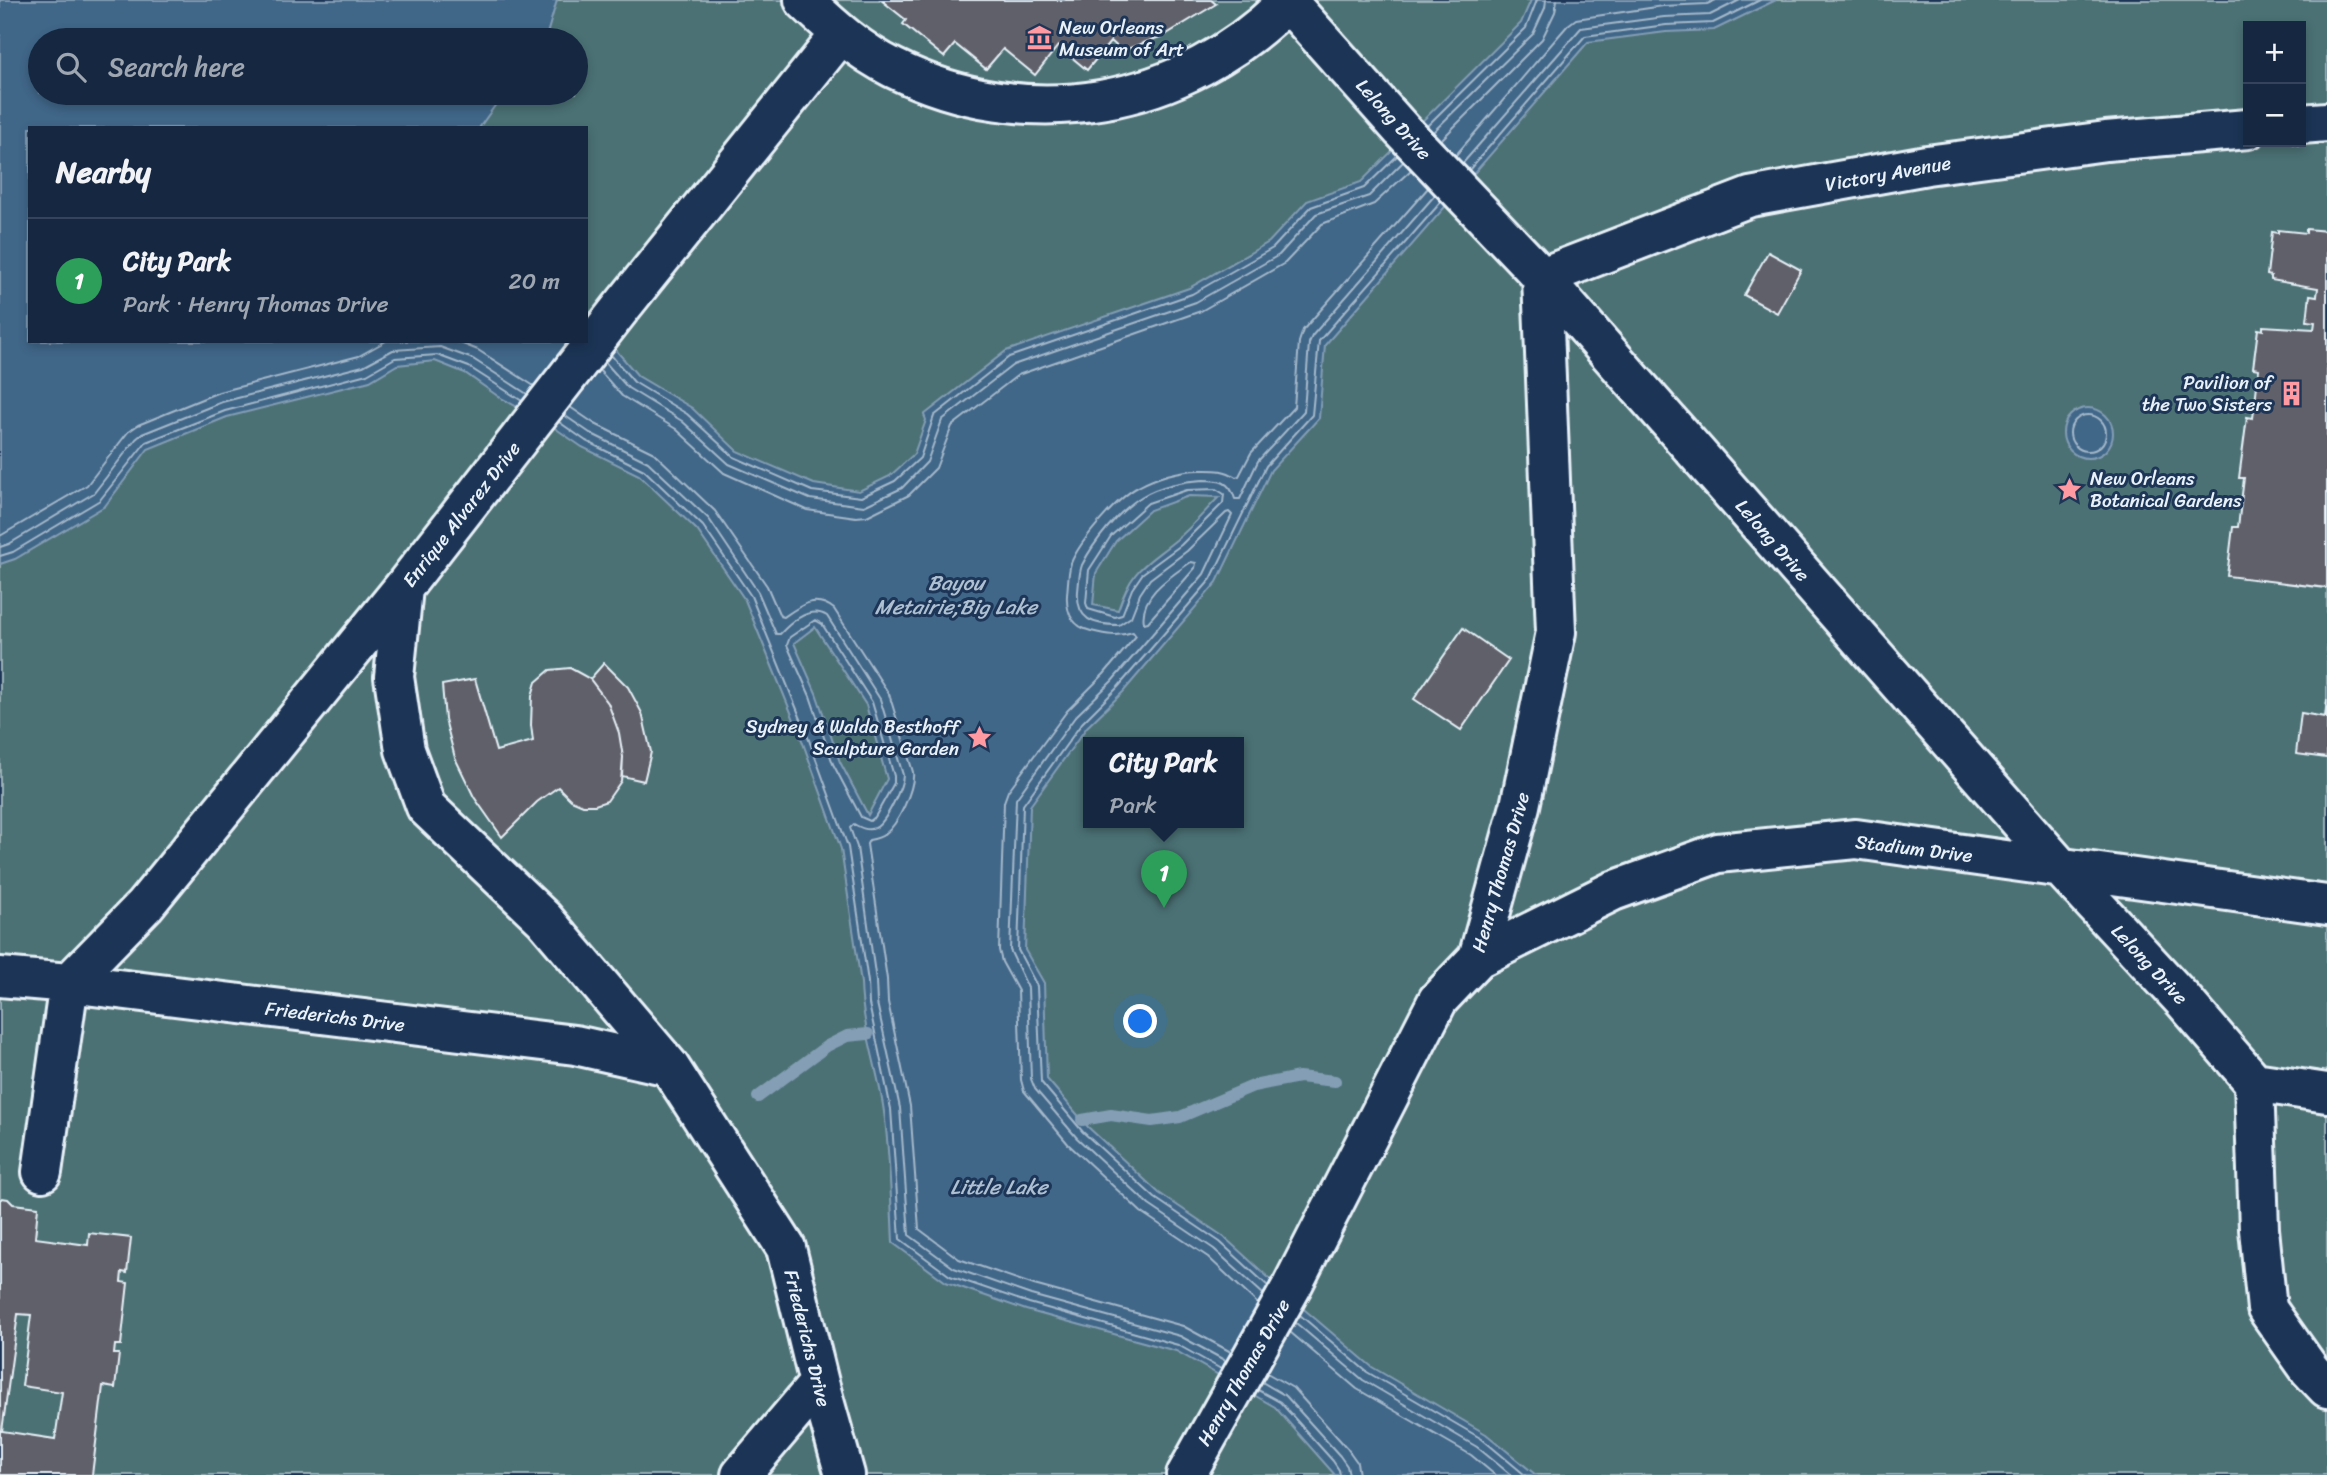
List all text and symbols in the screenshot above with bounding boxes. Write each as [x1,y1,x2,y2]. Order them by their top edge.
place label: New Orleans Museum of Art [1059,11,1184,66]
map controls [2243,21,2306,147]
button: + [2243,21,2306,84]
museum icon: New Orleans Museum of Art [1025,24,1053,52]
search box [28,28,588,105]
text: Search here [108,44,245,90]
icon: search [52,48,90,86]
street label: Lelong Drive [1347,71,1440,168]
button: − [2243,84,2306,147]
text: Nearby [56,145,151,199]
street label: Victory Avenue [1823,146,1954,201]
text: City Park [123,238,231,284]
text: 1 [74,261,84,302]
text: 20 m [509,261,560,302]
text: Park · Henry Thomas Drive [123,284,389,325]
place label: Pavilion of the Two Sisters [2142,366,2275,421]
building icon: Pavilion of the Two Sisters [2278,379,2306,407]
street label: Enrique Alvarez Drive [394,434,529,595]
place label: New Orleans Botanical Gardens [2090,462,2242,517]
place icon: New Orleans Botanical Gardens [2056,475,2084,503]
street label: Lelong Drive [1727,491,1818,590]
water label: Bayou Metairie;Big Lake [875,564,1039,626]
place label: Sydney & Walda Besthoff Sculpture Garden [746,710,962,765]
place icon: Sydney & Walda Besthoff Sculpture Garden [965,723,993,751]
popup [1083,737,1244,828]
text: City Park [1110,739,1217,785]
text: Park [1110,785,1157,826]
street label: Henry Thomas Drive [1462,788,1539,956]
street label: Stadium Drive [1853,825,1975,872]
pin: 1 [1141,850,1187,908]
street label: Lelong Drive [2103,916,2196,1013]
street label: Friederichs Drive [263,992,407,1041]
your location [1123,1004,1157,1038]
water label: Little Lake [950,1168,1050,1206]
street label: Friederichs Drive [775,1266,841,1411]
street label: Henry Thomas Drive [1188,1292,1299,1452]

